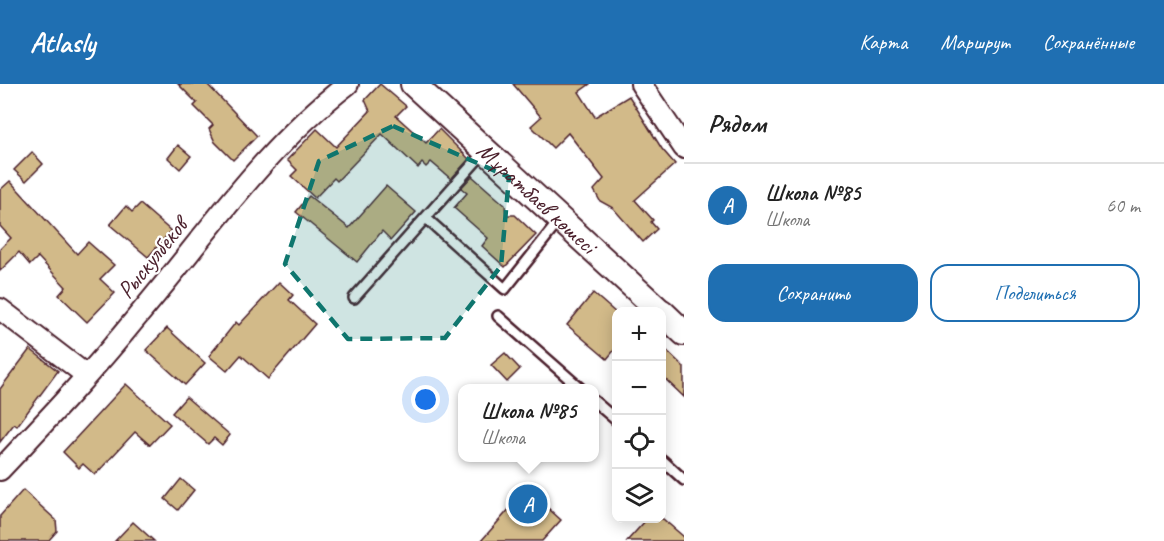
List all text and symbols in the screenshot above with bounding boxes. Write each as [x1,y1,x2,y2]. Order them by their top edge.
text: Atlasly [30,25,95,60]
text: Карта [859,29,908,55]
text: Маршрут [941,29,1010,55]
text: Сохранённые [1043,29,1134,55]
text: Рядом [708,107,766,140]
street label: Мұратбаев көшесі [471,135,605,262]
text: Школа №85 [765,179,860,207]
text: A [722,193,733,218]
text: 60 m [1106,193,1140,218]
text: Школа [765,207,809,232]
street label: Рыскулбеков [110,208,197,304]
button: Сохранить [708,264,918,322]
button: Поделиться [930,264,1140,322]
map controls [612,307,666,523]
button: + [612,307,666,361]
button: − [612,361,666,415]
popup [458,384,599,462]
your location [411,385,440,414]
text: Школа №85 [481,397,576,425]
button: locate [612,415,666,469]
text: Школа [481,425,525,450]
button: layers [612,469,666,523]
pin: A [508,482,548,526]

